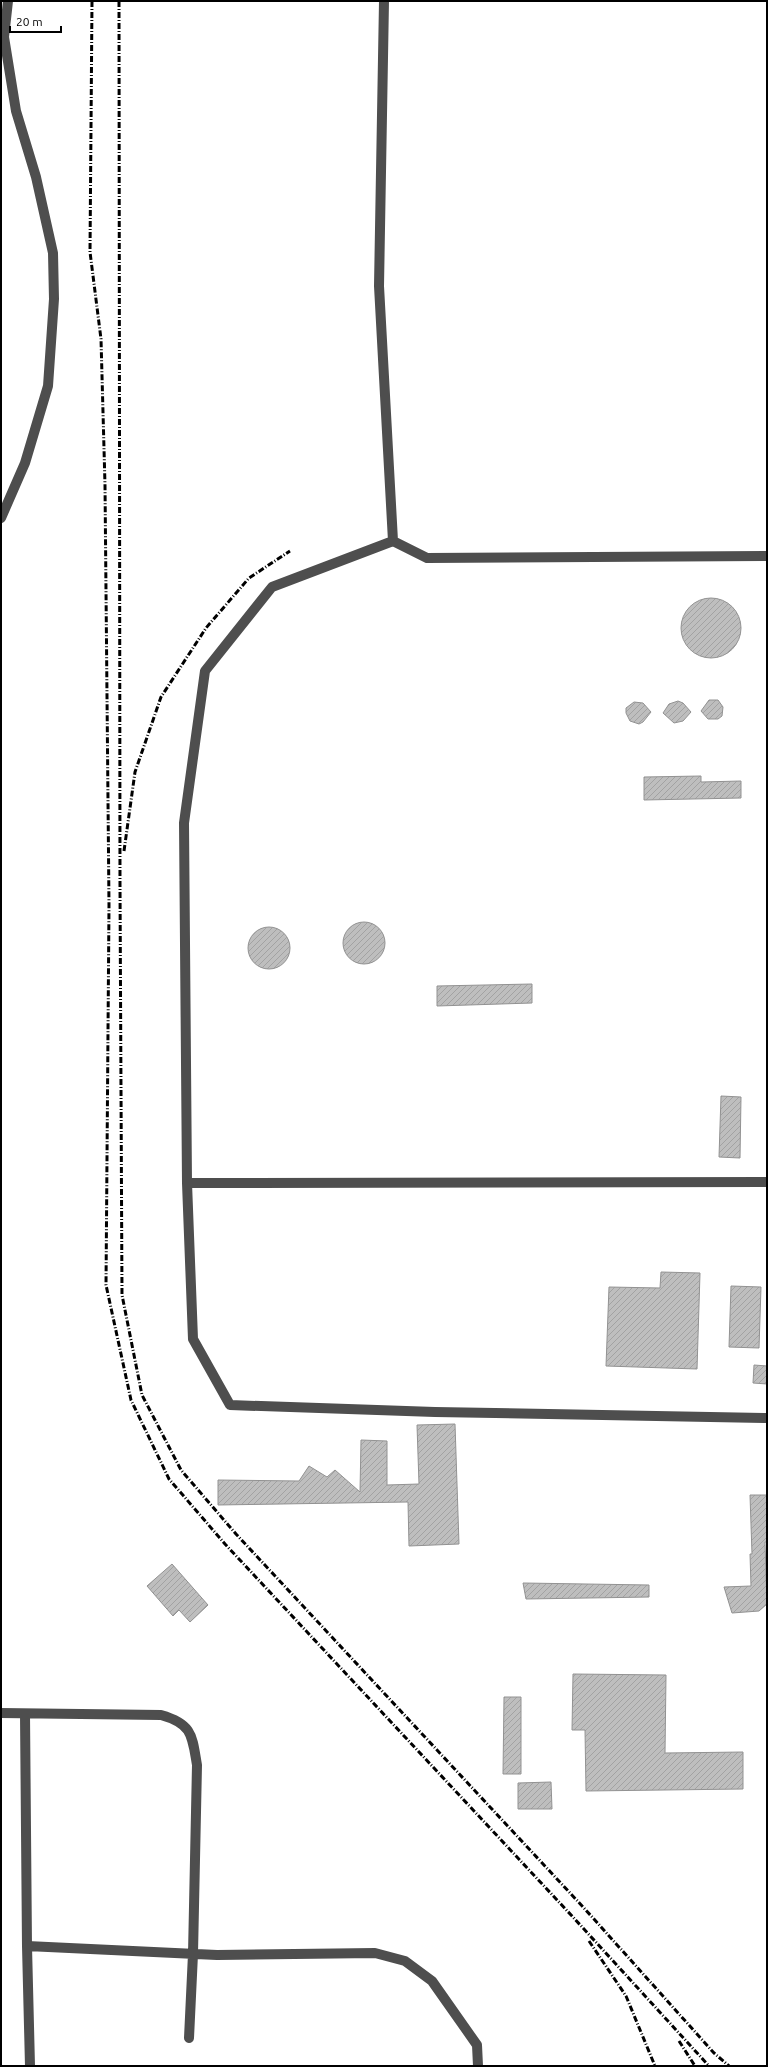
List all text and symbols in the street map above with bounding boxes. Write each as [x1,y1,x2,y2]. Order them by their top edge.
scale bar [10,8,61,34]
text: 20 m [16,15,43,28]

